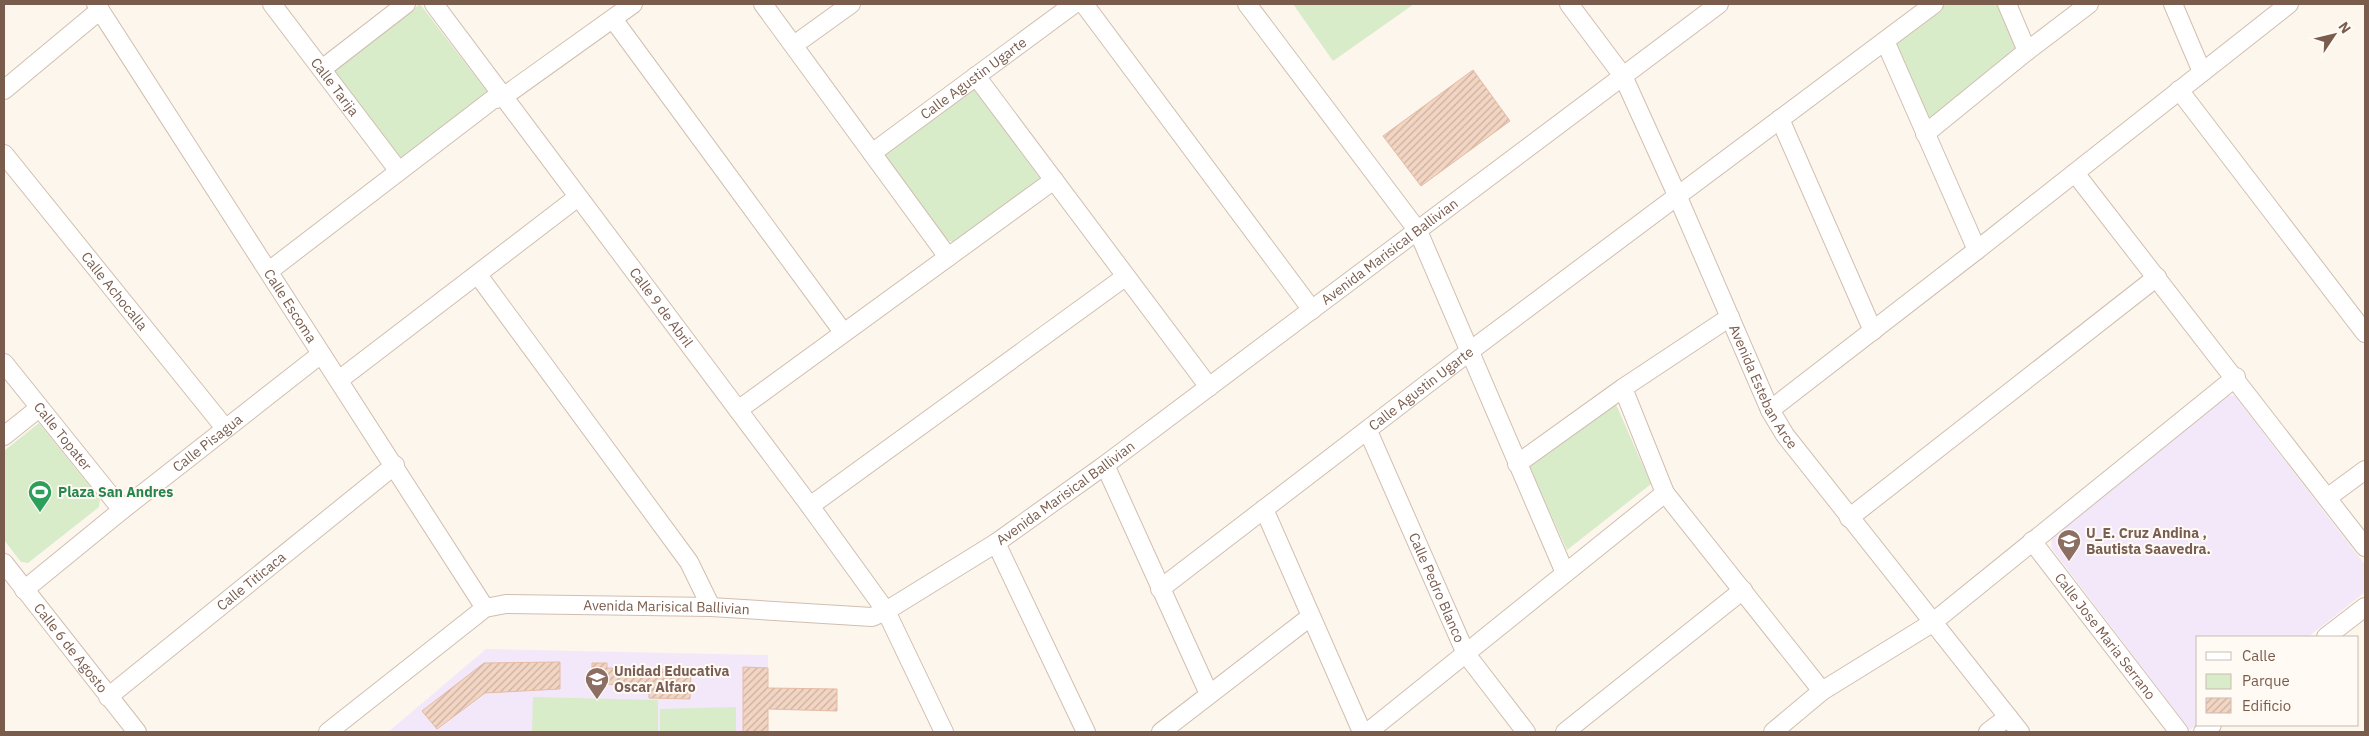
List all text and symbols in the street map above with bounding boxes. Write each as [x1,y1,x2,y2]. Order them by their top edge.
north arrow [2309,10,2359,60]
text: N [2334,18,2355,37]
street label: Calle Agustin Ugarte [917,33,1030,123]
street label: Calle Tarija [307,54,363,120]
street label: Avenida Marisical Ballivian [1317,194,1461,309]
street label: Calle Achocalla [77,248,152,334]
street label: Calle 9 de Abril [625,264,697,351]
street label: Calle Escoma [260,266,321,347]
street label: Avenida Esteban Arce [1725,322,1802,453]
street label: Calle Agustin Ugarte [1365,343,1477,435]
street label: Calle Topater [30,398,96,474]
street label: Calle Pisagua [169,410,246,476]
street label: Avenida Marisical Ballivian [993,437,1138,549]
sports icon: Plaza San Andres [27,479,53,513]
place label: Plaza San Andres [58,483,173,501]
place label: U_E. Cruz Andina , Bautista Saavedra. [2086,524,2211,558]
school or university icon: U_E. Cruz Andina , Bautista Saavedra. [2056,528,2082,562]
street label: Calle Pedro Blanco [1405,530,1469,645]
street label: Calle Titicaca [213,548,290,615]
street label: Calle Jose Maria Serrano [2051,569,2160,703]
street label: Avenida Marisical Ballivian [583,596,750,618]
street label: Calle 6 de Agosto [30,599,112,696]
legend [2196,636,2359,726]
text: Calle [2242,646,2276,665]
place label: Unidad Educativa Oscar Alfaro [614,662,729,696]
school or university icon: Unidad Educativa Oscar Alfaro [584,666,610,700]
text: Parque [2242,671,2290,690]
text: Edificio [2242,696,2291,715]

